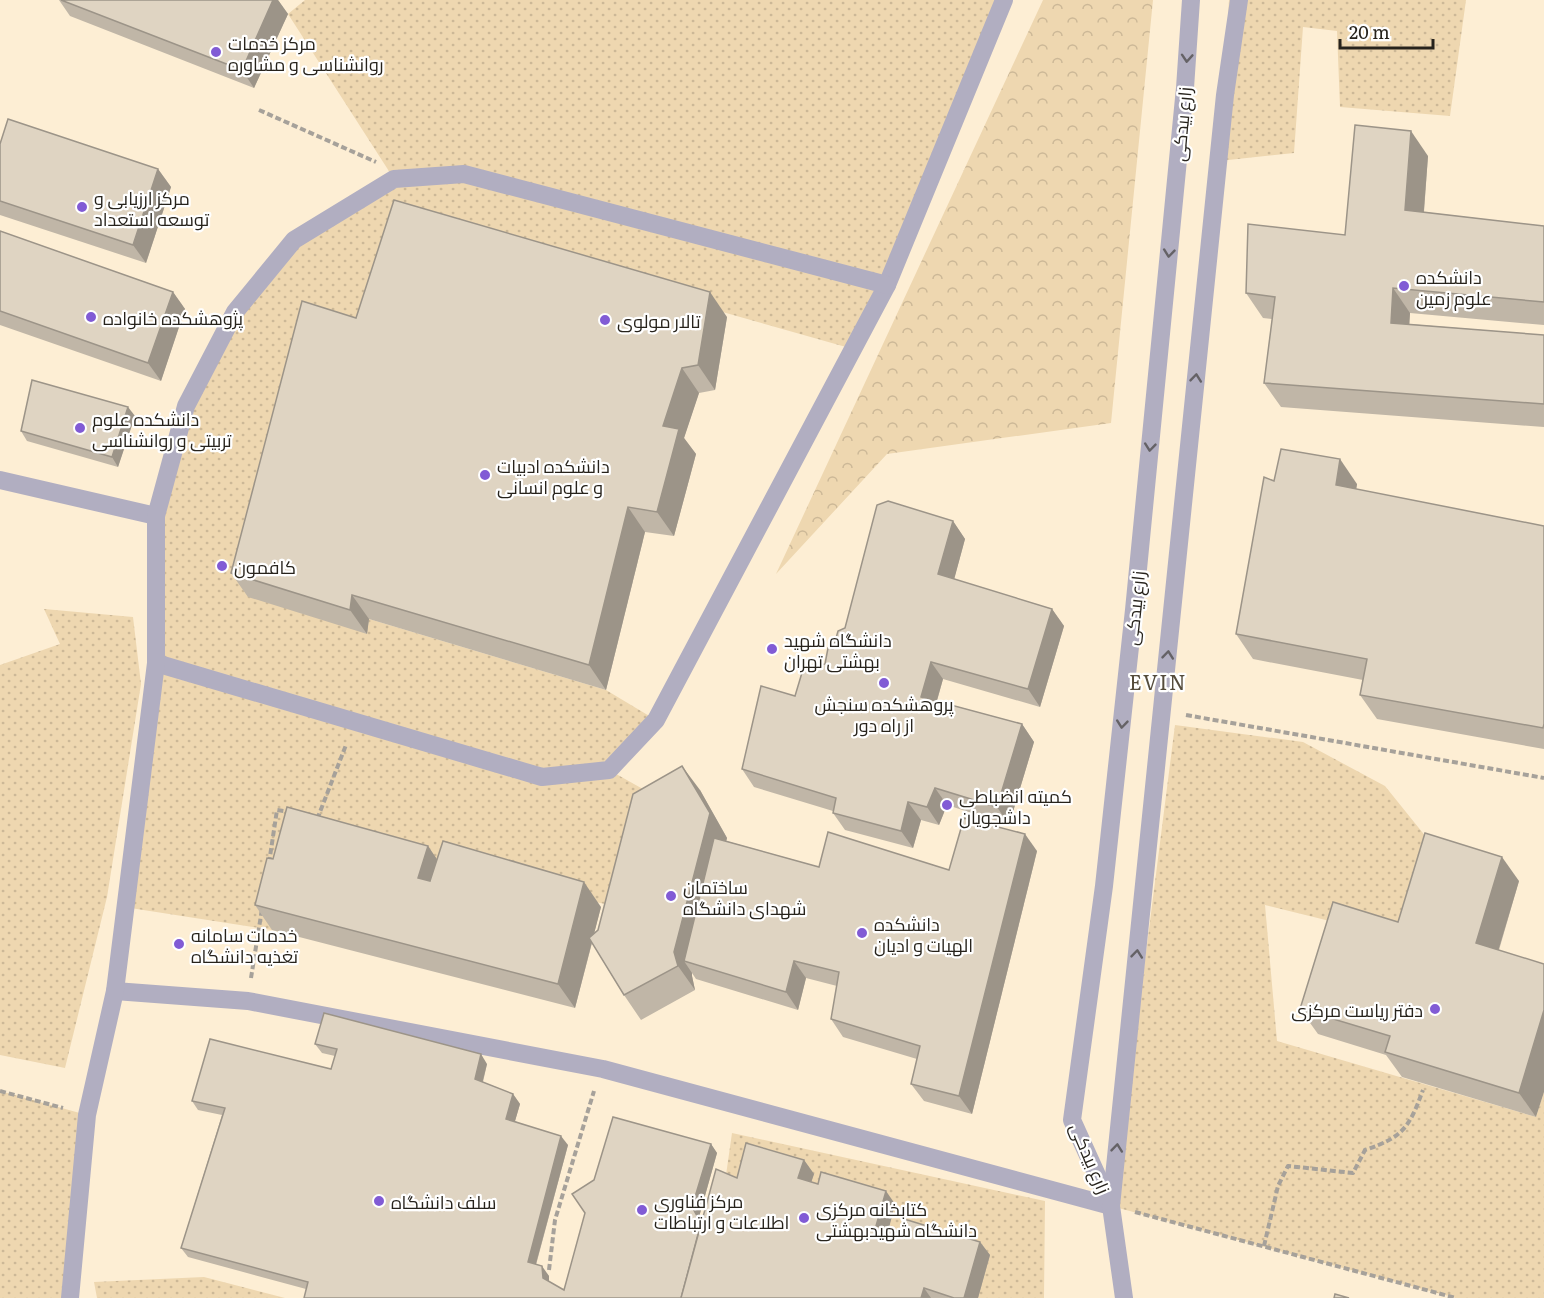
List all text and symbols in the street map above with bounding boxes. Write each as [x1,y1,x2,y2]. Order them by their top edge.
scale bar [1340,12,1433,50]
text: 20 m [1349,18,1390,45]
place label: مرکز خدمات روانشناسی و مشاوره [228,29,383,77]
marker: مرکز خدمات روانشناسی و مشاوره [209,45,223,59]
one-way arrow [1181,54,1194,63]
street label: زارع بیدکی [1164,86,1198,162]
place label: مرکز ارزیابی و توسعه استعداد [94,184,209,232]
marker: مرکز ارزیابی و توسعه استعداد [75,200,89,214]
one-way arrow [1163,248,1176,257]
place label: دانشکده علوم زمین [1416,263,1492,311]
marker: دانشکده علوم زمین [1397,279,1411,293]
place label: پژوهشکده خانواده [103,304,243,331]
place label: تالار مولوی [617,307,701,334]
marker: پژوهشکده خانواده [84,310,98,324]
marker: تالار مولوی [598,313,612,327]
one-way arrow [1189,373,1202,382]
place label: دانشکده علوم تربیتی و روانشناسی [92,405,232,453]
marker: دانشکده علوم تربیتی و روانشناسی [73,421,87,435]
one-way arrow [1144,442,1157,451]
place label: دانشکده ادبیات و علوم انسانی [497,452,610,500]
marker: دانشکده ادبیات و علوم انسانی [478,468,492,482]
place label: کافمون [234,553,296,580]
marker: کافمون [215,559,229,573]
street label: زارع بیدکی [1117,569,1151,647]
place label: دانشگاه شهید بهشتی تهران [784,626,892,674]
marker: دانشگاه شهید بهشتی تهران [765,642,779,656]
one-way arrow [1161,651,1173,660]
district label: EVIN [1129,666,1187,696]
marker: پروهشکده سنجش از راه دور [877,676,891,690]
place label: پروهشکده سنجش از راه دور [815,690,954,738]
one-way arrow [1116,720,1129,729]
place label: کمیته انضباطی داشجویان [959,782,1072,830]
marker: کمیته انضباطی داشجویان [940,798,954,812]
place label: ساختمان شهدای دانشگاه [683,873,806,921]
marker: ساختمان شهدای دانشگاه [664,889,678,903]
place label: دانشکده الهیات و ادیان [874,910,973,958]
place label: خدمات سامانه تغذیه دانشگاه [191,921,298,969]
marker: دانشکده الهیات و ادیان [855,926,869,940]
marker: خدمات سامانه تغذیه دانشگاه [172,937,186,951]
one-way arrow [1130,949,1143,958]
place label: دفتر ریاست مرکزی [1291,996,1423,1023]
marker: دفتر ریاست مرکزی [1428,1002,1442,1016]
street label: زارع بیدکی [1064,1118,1118,1198]
one-way arrow [1110,1143,1123,1152]
place label: مرکز فناوری اطلاعات و ارتباطات [654,1187,789,1235]
place label: سلف دانشگاه [391,1188,496,1215]
marker: سلف دانشگاه [372,1194,386,1208]
place label: کتابخانه مرکزی دانشگاه شهیدبهشتی [816,1195,977,1243]
marker: مرکز فناوری اطلاعات و ارتباطات [635,1203,649,1217]
marker: کتابخانه مرکزی دانشگاه شهیدبهشتی [797,1211,811,1225]

